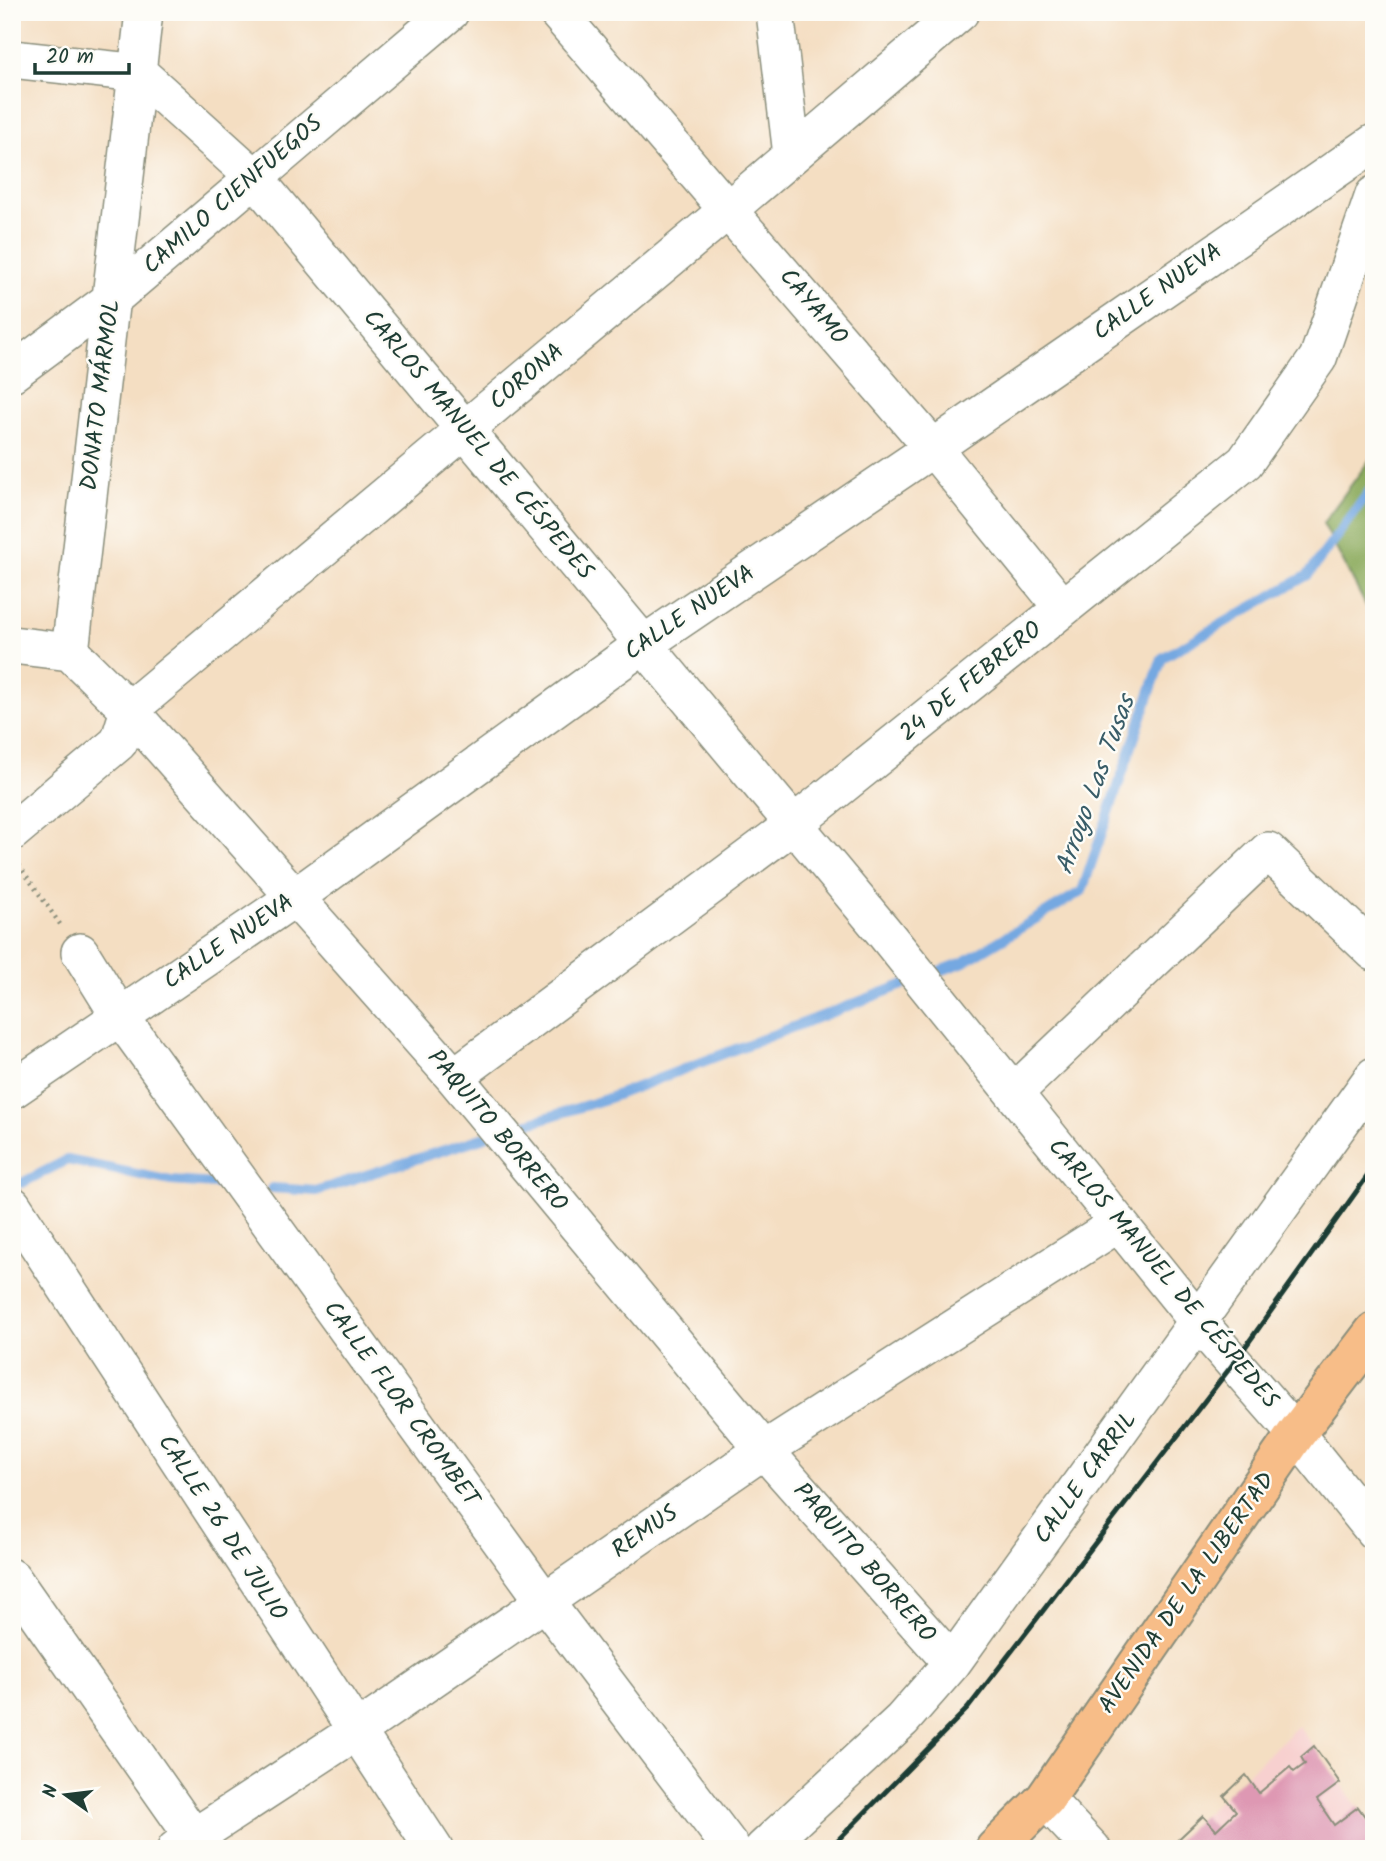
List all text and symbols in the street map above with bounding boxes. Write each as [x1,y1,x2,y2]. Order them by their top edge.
scale bar [35,32,130,76]
text: 20 m [46,41,94,74]
street label: CAMILO CIENFUEGOS [134,105,332,284]
street label: CALLE NUEVA [1085,233,1231,351]
street label: CAYAMO [769,260,857,355]
street label: DONATO MÁRMOL [70,297,132,493]
street label: CARLOS MANUEL DE CÉSPEDES [353,301,604,589]
street label: CORONA [481,334,573,420]
street label: CALLE NUEVA [617,555,763,671]
street label: 24 DE FEBRERO [891,612,1051,752]
water label: Arroyo Las Tusas [1044,687,1149,880]
street label: CALLE NUEVA [156,884,302,1000]
street label: PAQUITO BORRERO [417,1041,577,1221]
street label: CARLOS MANUEL DE CÉSPEDES [1038,1130,1289,1418]
street label: CALLE FLOR CROMBET [313,1293,491,1517]
street label: CALLE CARRIL [1024,1403,1148,1553]
street label: CALLE 26 DE JULIO [147,1427,297,1629]
street label: AVENIDA DE LA LIBERTAD [1088,1464,1286,1722]
street label: PAQUITO BORRERO [783,1474,945,1653]
street label: REMUS [603,1495,687,1569]
north arrow [32,1759,102,1829]
text: N [35,1782,67,1801]

